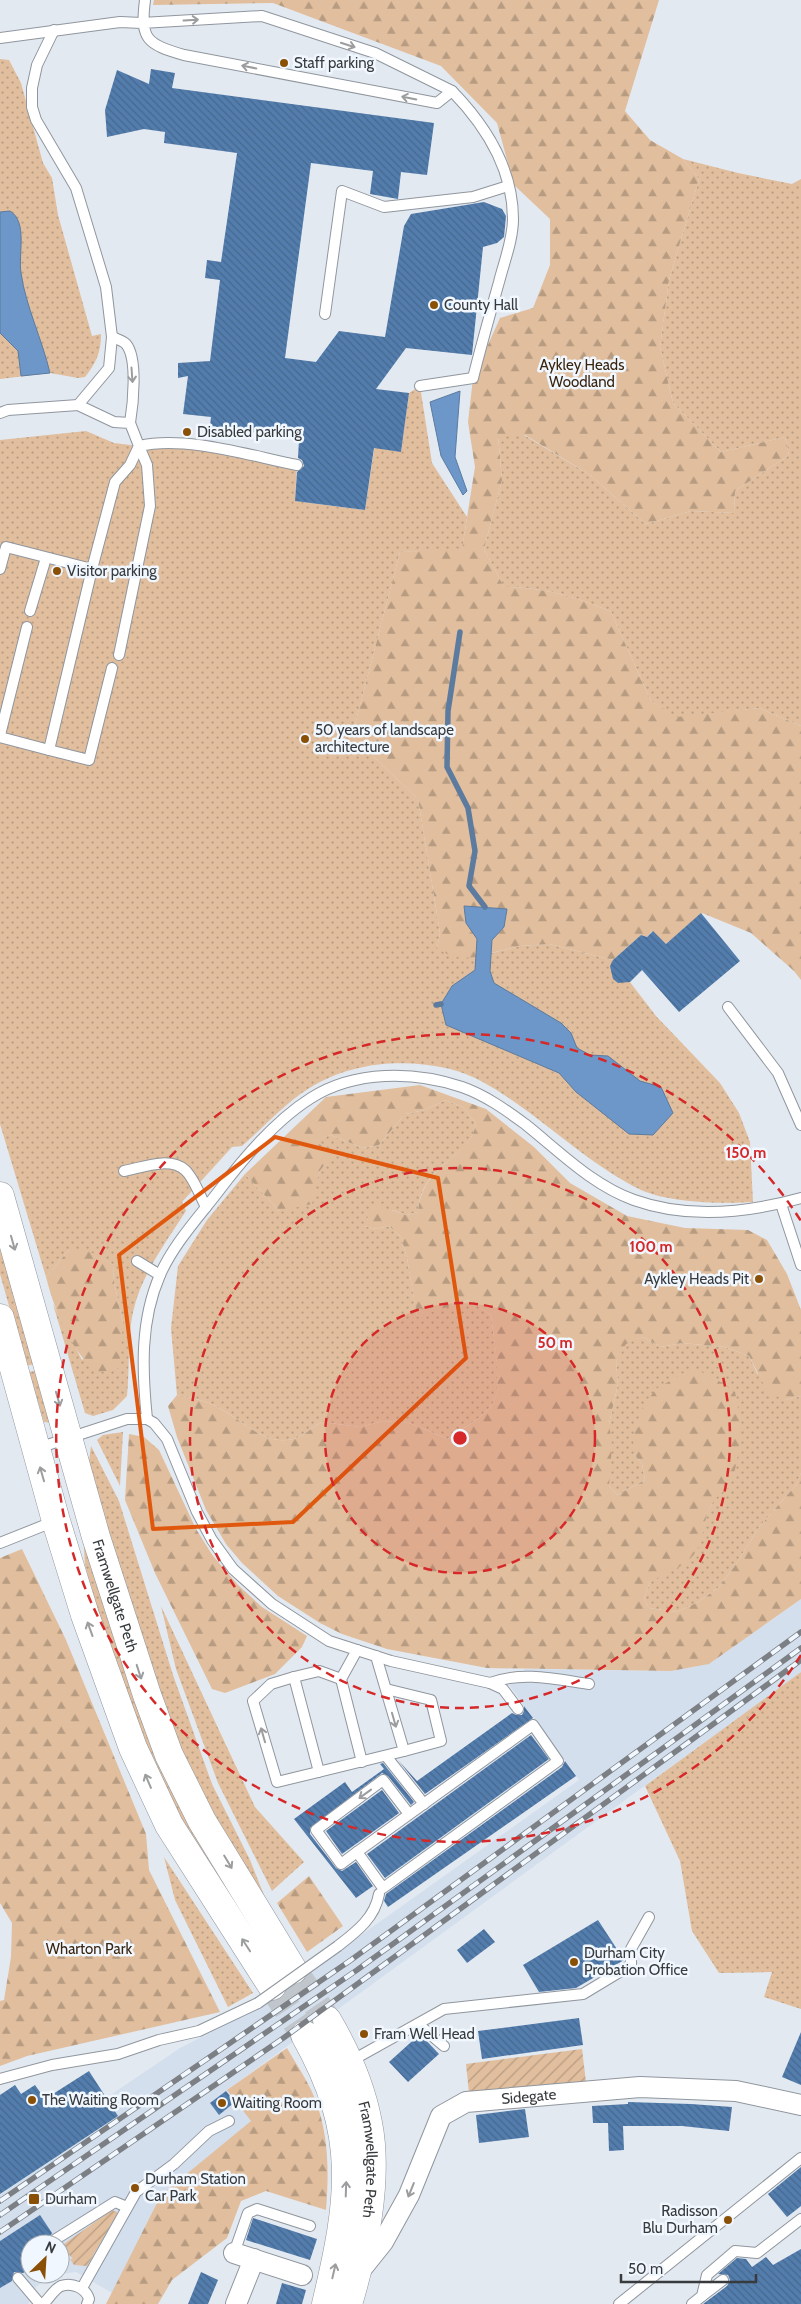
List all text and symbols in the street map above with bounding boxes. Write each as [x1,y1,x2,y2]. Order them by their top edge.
one-way arrow [182,16,198,25]
one-way arrow [340,40,356,50]
place label: Staff parking [294,54,375,72]
marker: Staff parking [278,57,290,69]
one-way arrow [241,62,257,71]
one-way arrow [401,93,417,102]
place label: County Hall [444,296,519,314]
marker: County Hall [428,299,440,311]
park label: Aykley Heads Woodland [540,356,624,391]
one-way arrow [128,367,137,383]
place label: Disabled parking [197,423,302,441]
marker: Disabled parking [181,426,193,438]
place label: Visitor parking [67,562,157,580]
marker: Visitor parking [51,565,63,577]
place label: 50 years of landscape architecture [315,721,454,756]
marker: 50 years of landscape architecture [299,733,311,745]
text: 150 m [726,1144,766,1162]
one-way arrow [9,1234,19,1250]
text: 100 m [629,1238,673,1256]
place label: Aykley Heads Pit [644,1270,749,1288]
marker: Aykley Heads Pit [753,1273,765,1285]
text: 50 m [537,1334,573,1352]
one-way arrow [54,1390,64,1406]
centre of rings [451,1429,469,1447]
one-way arrow [37,1467,46,1483]
street label: Framwellgate Peth [88,1537,142,1654]
one-way arrow [85,1622,94,1638]
one-way arrow [135,1664,145,1680]
one-way arrow [390,1711,400,1727]
one-way arrow [258,1728,268,1744]
one-way arrow [142,1774,152,1789]
one-way arrow [358,1789,372,1799]
one-way arrow [223,1855,233,1869]
one-way arrow [240,1938,250,1952]
park label: Wharton Park [46,1940,132,1958]
place label: Durham City Probation Office [584,1944,688,1979]
marker: Durham City Probation Office [568,1956,580,1968]
place label: Fram Well Head [374,2025,475,2043]
marker: Fram Well Head [358,2028,370,2040]
street label: Sidegate [501,2085,557,2108]
place label: The Waiting Room [42,2091,159,2109]
marker: The Waiting Room [26,2094,38,2106]
place label: Waiting Room [232,2094,322,2112]
marker: Waiting Room [216,2097,228,2109]
street label: Framwellgate Peth [354,2099,381,2219]
place label: Durham Station Car Park [145,2170,246,2205]
one-way arrow [342,2181,351,2197]
marker: Durham Station Car Park [129,2182,141,2194]
one-way arrow [406,2182,415,2197]
place label: Durham [45,2190,97,2208]
marker: Durham [27,2192,41,2206]
place label: Radisson Blu Durham [642,2202,718,2237]
marker: Radisson Blu Durham [722,2214,734,2226]
north arrow [20,2234,70,2284]
text: N [42,2237,59,2257]
scale bar [621,2252,756,2284]
text: 50 m [628,2260,663,2278]
one-way arrow [330,2263,339,2279]

